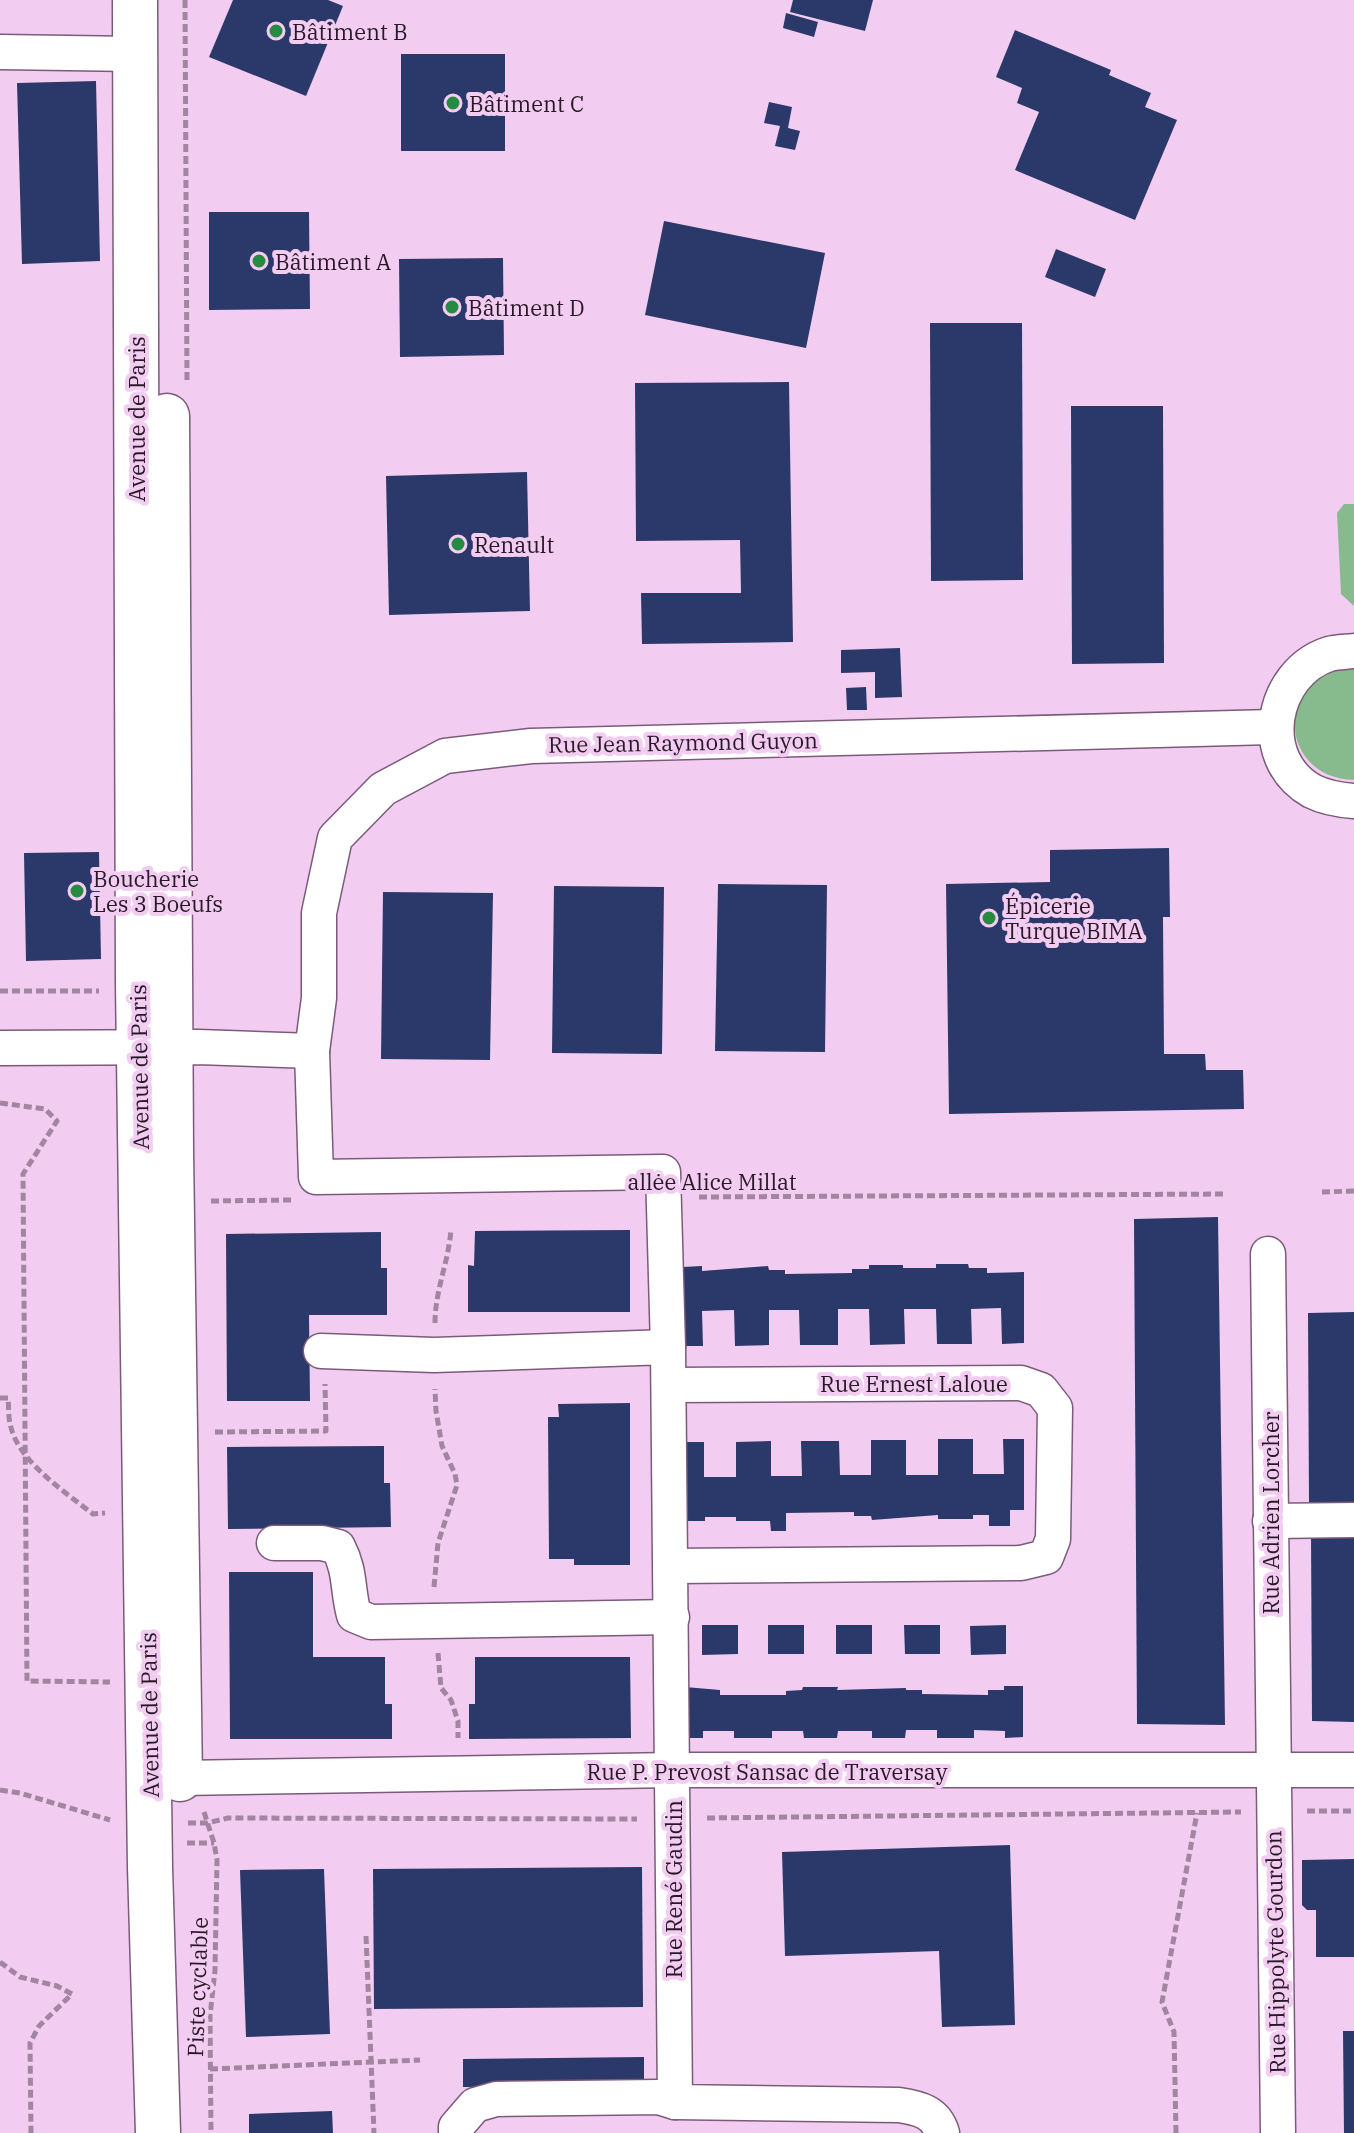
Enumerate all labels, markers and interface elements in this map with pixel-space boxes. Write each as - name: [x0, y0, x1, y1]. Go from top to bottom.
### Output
- place label: Bâtiment B: [292, 17, 408, 46]
- marker: Bâtiment B: [267, 22, 285, 40]
- place label: Bâtiment C: [469, 89, 584, 118]
- marker: Bâtiment C: [444, 94, 462, 112]
- place label: Bâtiment A: [275, 247, 391, 276]
- marker: Bâtiment A: [250, 252, 268, 270]
- place label: Bâtiment D: [468, 293, 584, 322]
- marker: Bâtiment D: [443, 298, 461, 316]
- street label: Avenue de Paris: [122, 336, 151, 502]
- place label: Renault: [474, 530, 554, 559]
- marker: Renault: [449, 535, 467, 553]
- street label: Rue Jean Raymond Guyon: [548, 725, 818, 759]
- place label: Boucherie Les 3 Boeufs: [93, 864, 223, 918]
- marker: Boucherie Les 3 Boeufs: [68, 882, 86, 900]
- place label: Épicerie Turque BIMA: [1005, 891, 1143, 945]
- marker: Épicerie Turque BIMA: [980, 909, 998, 927]
- street label: Avenue de Paris: [123, 984, 155, 1150]
- street label: allėe Alice Millat: [627, 1167, 797, 1196]
- street label: Rue Ernest Laloue: [820, 1369, 1008, 1398]
- street label: Rue Adrien Lorcher: [1256, 1411, 1285, 1615]
- street label: Avenue de Paris: [133, 1632, 165, 1798]
- street label: Rue P. Prevost Sansac de Traversay: [587, 1757, 948, 1786]
- street label: Rue René Gaudin: [659, 1800, 688, 1978]
- street label: Rue Hippolyte Gourdon: [1258, 1830, 1292, 2074]
- street label: Piste cyclable: [180, 1916, 214, 2058]

